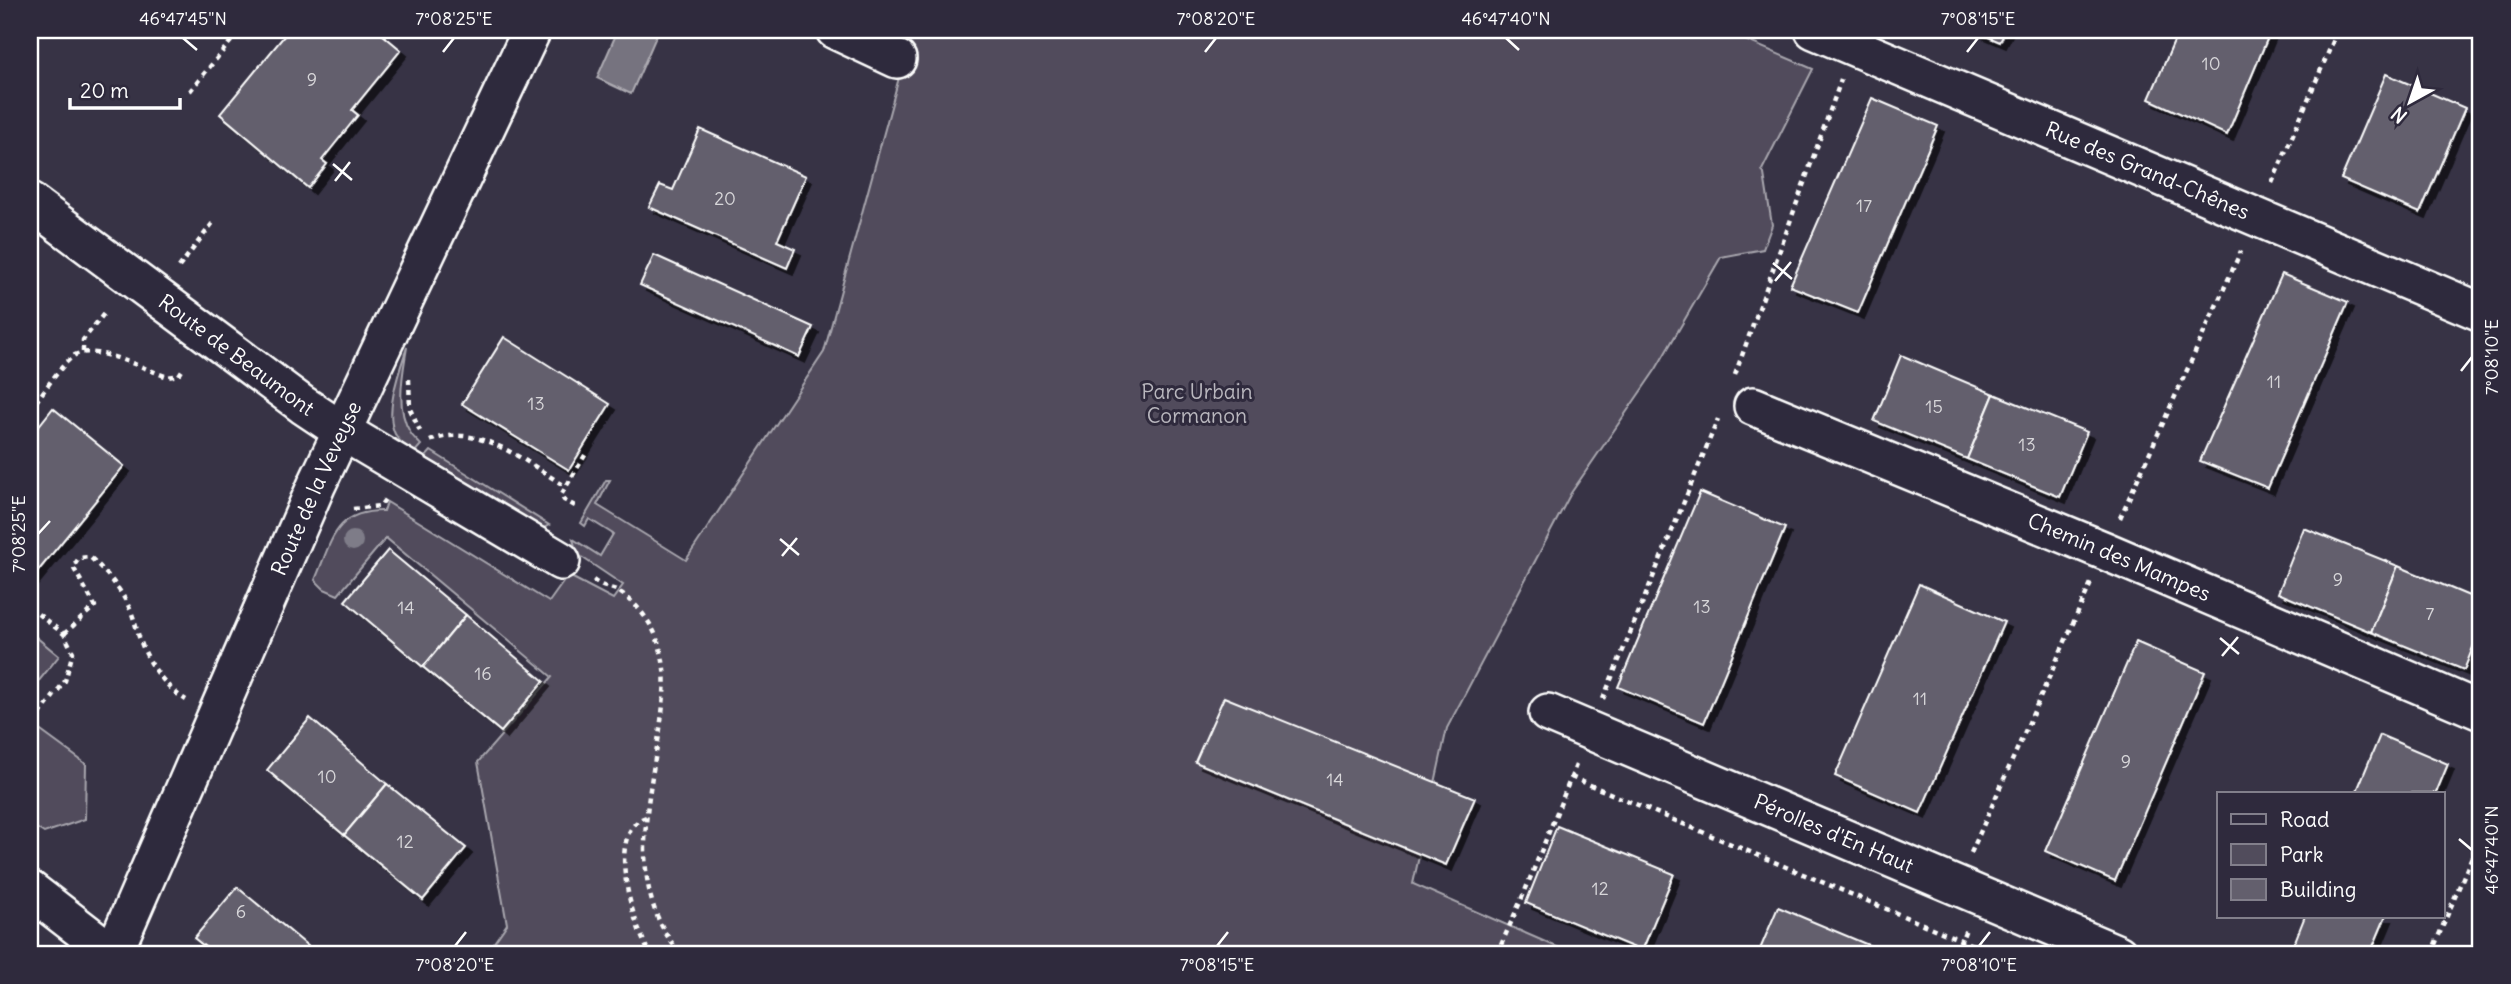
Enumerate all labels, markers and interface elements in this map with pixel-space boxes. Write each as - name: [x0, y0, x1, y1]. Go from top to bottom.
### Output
- text: 46°47'45"N: [139, 7, 227, 30]
- text: 7°08'25"E: [415, 7, 493, 30]
- text: 7°08'20"E: [1177, 7, 1255, 30]
- text: 46°47'40"N: [1461, 7, 1551, 30]
- text: 7°08'15"E: [1941, 7, 2015, 30]
- house number: 10: [2202, 52, 2221, 75]
- scale bar: [70, 66, 180, 110]
- north arrow: [2374, 66, 2444, 136]
- house number: 9: [307, 68, 317, 91]
- text: 20 m: [80, 77, 129, 104]
- text: N: [2386, 102, 2412, 128]
- street label: Rue des Grand-Chênes: [2042, 115, 2254, 226]
- house number: 20: [714, 187, 736, 210]
- house number: 17: [1856, 194, 1872, 217]
- street label: Route de Beaumont: [153, 288, 320, 422]
- text: 7°08'10"E: [2480, 319, 2503, 395]
- house number: 11: [2267, 370, 2281, 393]
- park label: Parc Urbain Cormanon: [1141, 378, 1253, 429]
- house number: 13: [527, 392, 545, 415]
- house number: 15: [1925, 395, 1943, 418]
- street label: Route de la Veveyse: [265, 397, 367, 580]
- house number: 13: [2018, 433, 2036, 456]
- text: 7°08'25"E: [7, 495, 30, 573]
- street label: Chemin des Mampes: [2024, 507, 2215, 607]
- house number: 9: [2333, 568, 2343, 591]
- house number: 13: [1693, 595, 1711, 618]
- house number: 14: [397, 596, 415, 619]
- house number: 7: [2426, 602, 2435, 625]
- house number: 16: [474, 662, 492, 685]
- house number: 11: [1913, 687, 1927, 710]
- house number: 9: [2121, 750, 2131, 773]
- house number: 10: [318, 765, 337, 788]
- house number: 14: [1326, 768, 1344, 791]
- street label: Pérolles d'En Haut: [1750, 788, 1918, 879]
- legend: [2217, 792, 2444, 918]
- text: 46°47'40"N: [2480, 805, 2503, 895]
- text: Road: [2280, 806, 2329, 833]
- house number: 12: [396, 830, 414, 853]
- text: Park: [2280, 841, 2323, 868]
- text: Building: [2280, 876, 2356, 903]
- house number: 12: [1591, 877, 1609, 900]
- house number: 6: [236, 900, 246, 923]
- text: 7°08'20"E: [416, 953, 494, 976]
- text: 7°08'15"E: [1180, 953, 1254, 976]
- text: 7°08'10"E: [1941, 953, 2017, 976]

